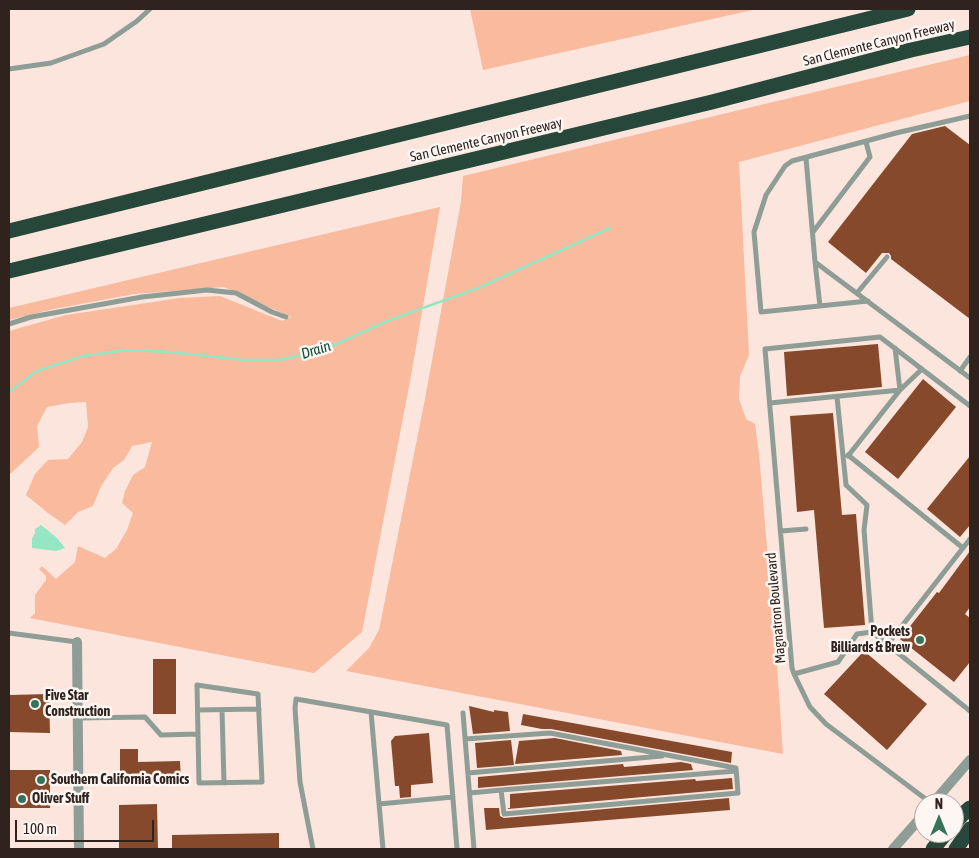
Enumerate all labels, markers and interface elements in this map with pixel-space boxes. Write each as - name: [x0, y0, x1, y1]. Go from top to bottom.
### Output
- street label: San Clemente Canyon Freeway: [801, 16, 957, 70]
- street label: San Clemente Canyon Freeway: [408, 114, 564, 166]
- water label: Drain: [299, 337, 333, 363]
- street label: Magnatron Boulevard: [763, 552, 789, 664]
- place label: Pockets Billiards & Brew: [831, 624, 910, 656]
- marker: Pockets Billiards & Brew: [914, 634, 926, 646]
- place label: Five Star Construction: [45, 688, 110, 720]
- marker: Five Star Construction: [29, 698, 41, 710]
- place label: Southern California Comics: [51, 772, 189, 788]
- marker: Southern California Comics: [35, 774, 47, 786]
- place label: Oliver Stuff: [32, 791, 89, 807]
- marker: Oliver Stuff: [16, 793, 28, 805]
- north arrow: [914, 793, 964, 843]
- text: N: [935, 796, 943, 812]
- scale bar: [18, 810, 156, 842]
- text: 100 m: [23, 820, 57, 837]

